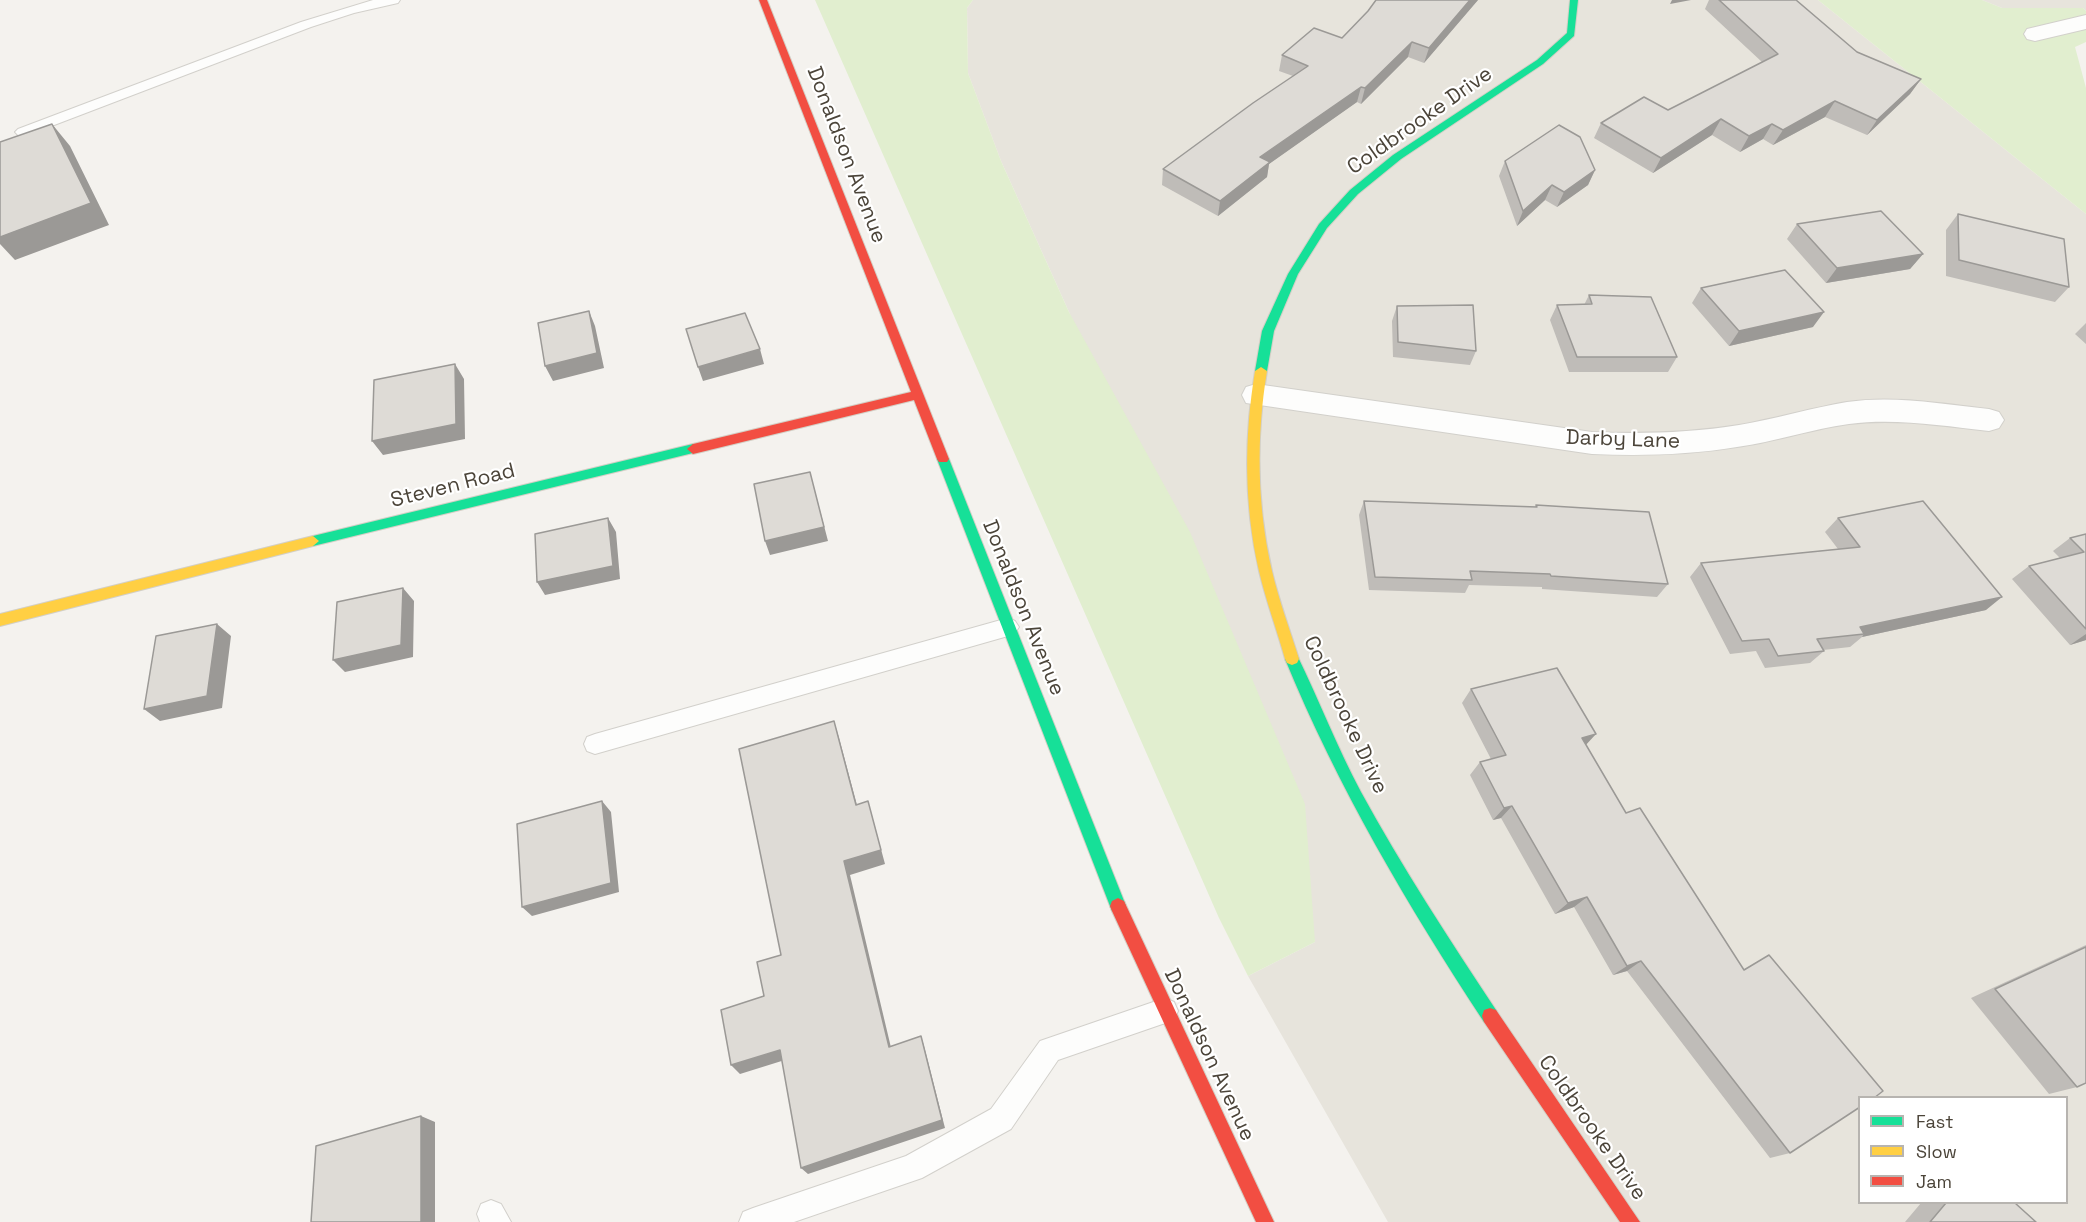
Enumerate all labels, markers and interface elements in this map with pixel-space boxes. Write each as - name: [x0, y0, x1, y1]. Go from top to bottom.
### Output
- street label: Coldbrooke Drive: [1343, 62, 1497, 180]
- street label: Donaldson Avenue: [801, 63, 891, 247]
- street label: Darby Lane: [1565, 425, 1681, 455]
- street label: Steven Road: [388, 458, 518, 514]
- street label: Donaldson Avenue: [976, 517, 1070, 699]
- street label: Coldbrooke Drive: [1297, 632, 1393, 798]
- street label: Donaldson Avenue: [1158, 965, 1260, 1145]
- street label: Coldbrooke Drive: [1533, 1051, 1651, 1205]
- legend: [1858, 1096, 2068, 1204]
- text: Fast: [1916, 1110, 1953, 1133]
- text: Slow: [1916, 1140, 1957, 1163]
- text: Jam: [1916, 1170, 1952, 1193]

